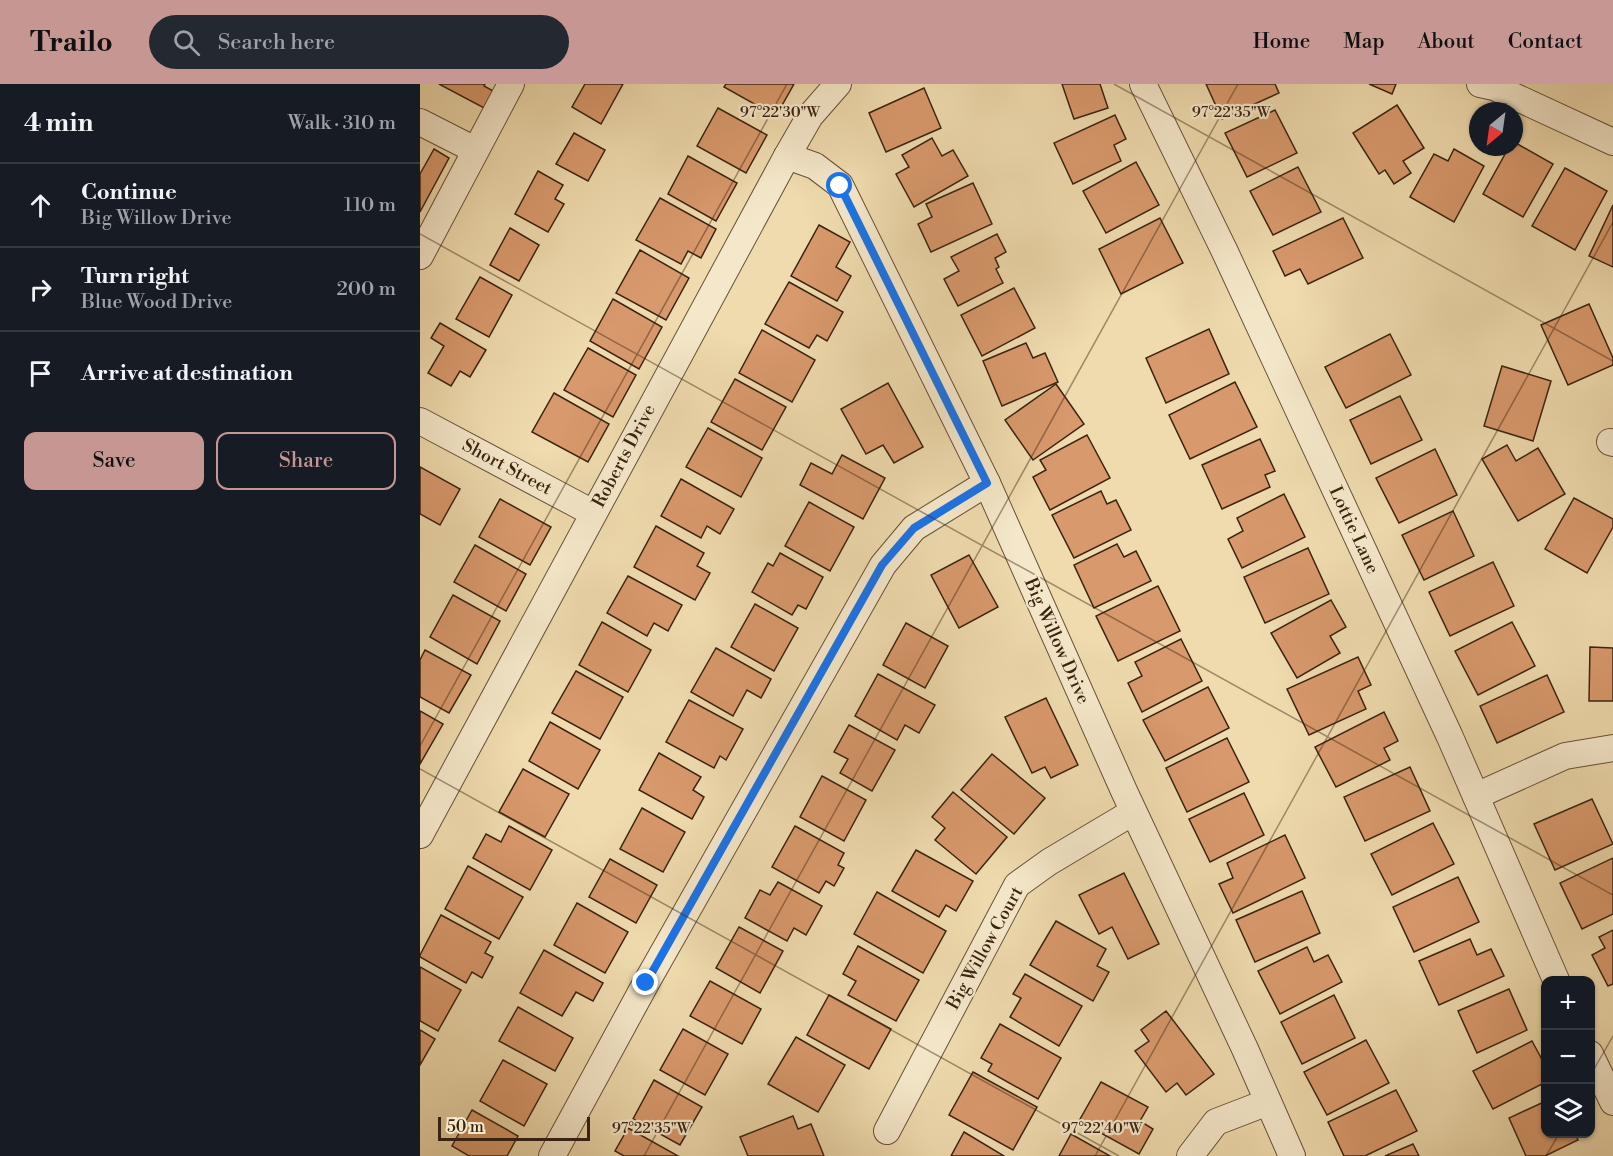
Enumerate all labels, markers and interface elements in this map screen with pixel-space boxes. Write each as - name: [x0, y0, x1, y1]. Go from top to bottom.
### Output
- search box: [149, 15, 569, 69]
- text: Trailo: [30, 25, 113, 60]
- icon: search: [170, 26, 203, 59]
- text: Search here: [218, 29, 335, 56]
- text: Home: [1253, 29, 1310, 55]
- text: Map: [1343, 29, 1385, 55]
- text: About: [1418, 29, 1475, 55]
- text: Contact: [1508, 29, 1583, 55]
- north arrow: [1469, 102, 1523, 156]
- text: 97°22'30"W: [740, 103, 821, 122]
- text: 97°22'35"W: [1192, 103, 1271, 122]
- text: 4 min: [24, 107, 94, 139]
- text: Walk · 310 m: [288, 111, 396, 136]
- route start: [826, 172, 852, 198]
- text: Continue: [81, 179, 177, 206]
- icon: ahead: [24, 189, 57, 222]
- text: 110 m: [344, 193, 396, 218]
- text: Big Willow Drive: [81, 206, 232, 231]
- text: Turn right: [81, 263, 189, 290]
- icon: right: [24, 273, 57, 306]
- text: 200 m: [336, 277, 396, 302]
- text: Blue Wood Drive: [81, 290, 232, 315]
- icon: arrive: [24, 357, 57, 390]
- text: Arrive at destination: [81, 360, 293, 387]
- street label: Roberts Drive: [587, 400, 661, 512]
- button: Save: [24, 432, 204, 490]
- button: Share: [216, 432, 396, 490]
- street label: Short Street: [458, 434, 556, 501]
- street label: Lottie Lane: [1324, 482, 1384, 578]
- street label: Big Willow Drive: [1019, 573, 1095, 708]
- street label: Big Willow Court: [941, 882, 1029, 1014]
- route end: [632, 969, 658, 995]
- map controls: [1541, 976, 1595, 1138]
- button: +: [1541, 976, 1595, 1030]
- button: −: [1541, 1030, 1595, 1084]
- button: layers: [1541, 1084, 1595, 1138]
- scale bar: [438, 1114, 590, 1142]
- text: 50 m: [447, 1117, 484, 1137]
- text: 97°22'35"W: [612, 1119, 691, 1138]
- text: 97°22'40"W: [1062, 1119, 1143, 1138]

